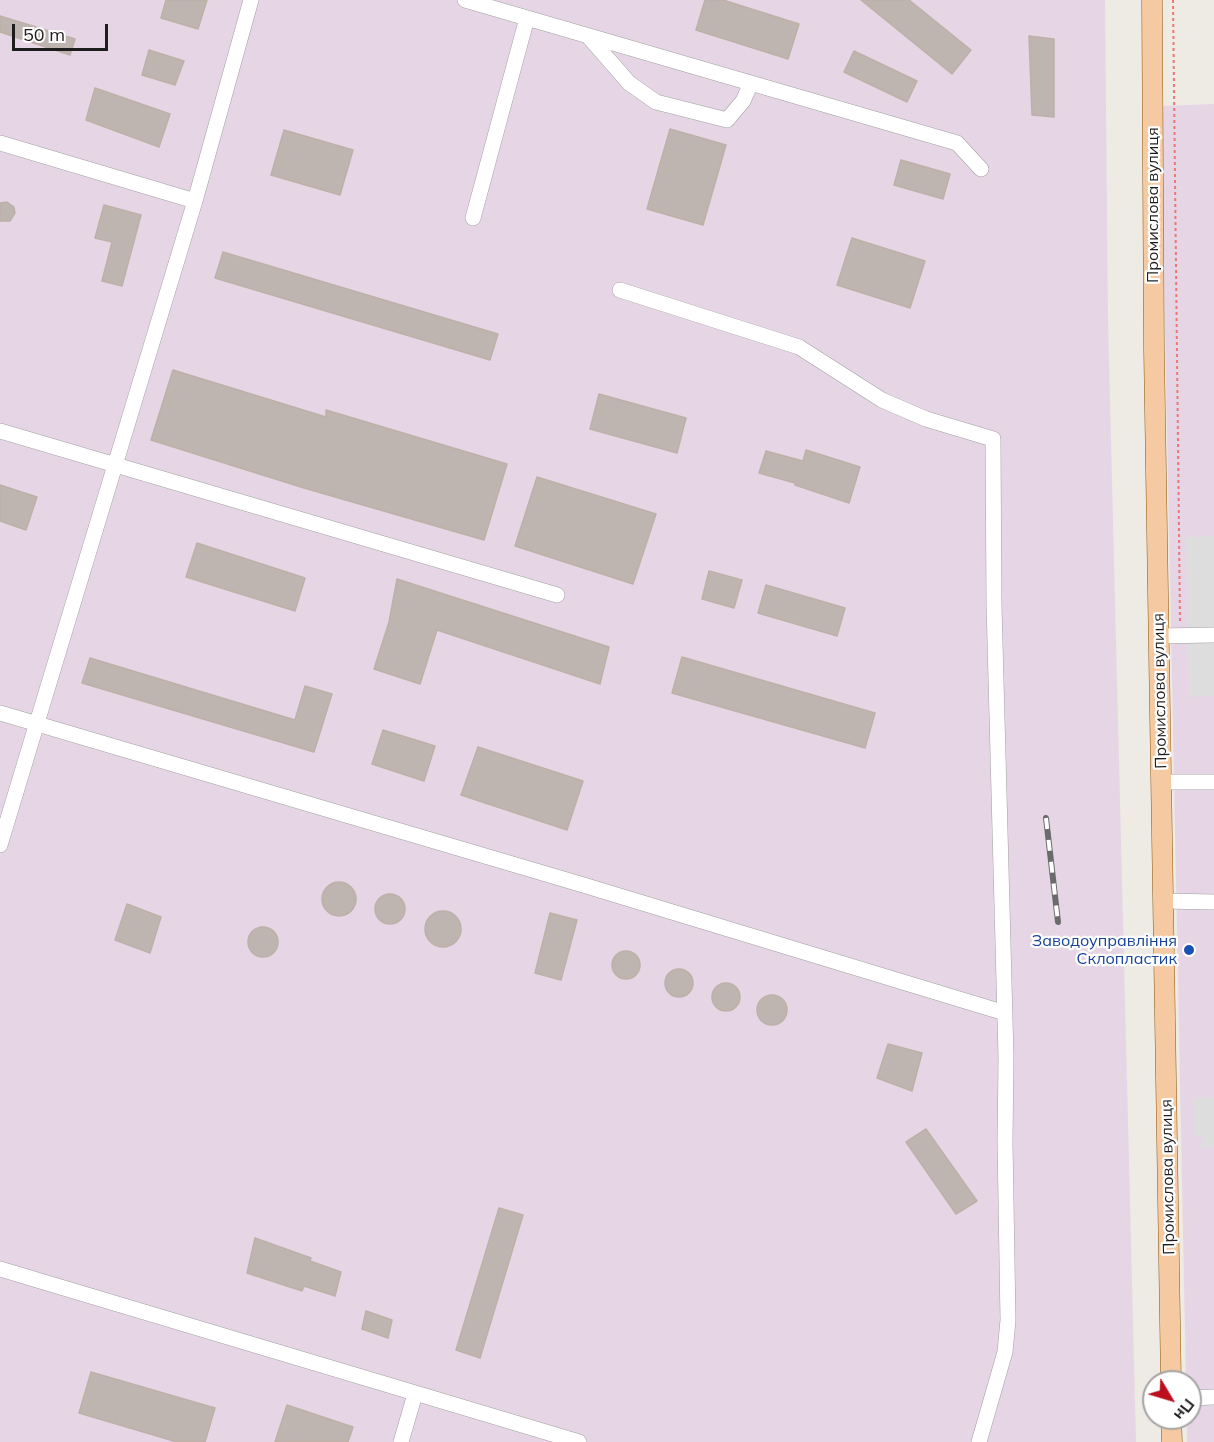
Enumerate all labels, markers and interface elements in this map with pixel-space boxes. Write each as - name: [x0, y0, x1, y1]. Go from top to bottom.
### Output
- scale bar: [15, 12, 111, 50]
- text: 50 m: [23, 23, 65, 46]
- street label: Промислова вулиця: [1143, 127, 1163, 283]
- street label: Промислова вулиця: [1149, 613, 1171, 769]
- place label: Заводоуправління Склопластик: [1032, 931, 1177, 969]
- marker: Заводоуправління Склопластик: [1182, 943, 1196, 957]
- street label: Промислова вулиця: [1157, 1099, 1179, 1255]
- north arrow: [1142, 1370, 1202, 1430]
- text: Пн: [1170, 1395, 1199, 1425]

